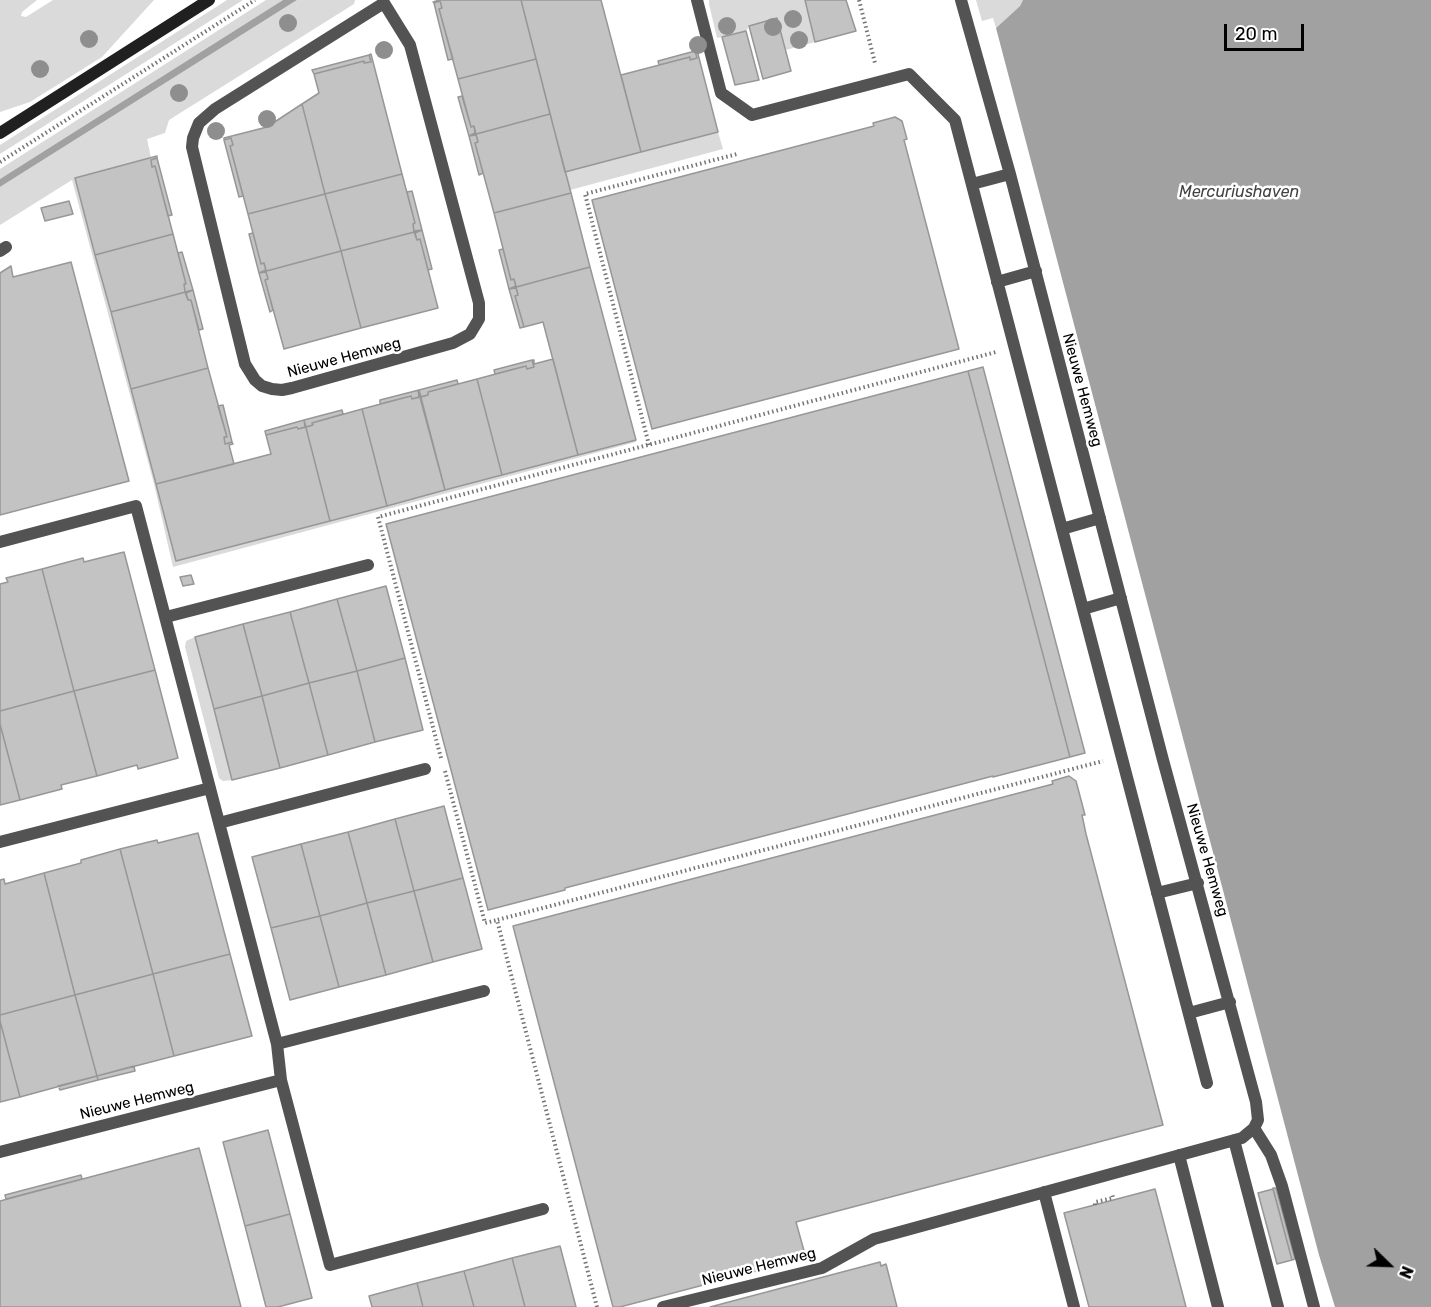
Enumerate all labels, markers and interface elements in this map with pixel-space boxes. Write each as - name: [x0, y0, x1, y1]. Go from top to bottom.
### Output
- scale bar: [1227, 12, 1306, 50]
- text: 20 m: [1235, 23, 1277, 45]
- water label: Mercuriushaven: [1179, 182, 1299, 202]
- street label: Nieuwe Hemweg: [1058, 331, 1106, 449]
- street label: Nieuwe Hemweg: [285, 334, 403, 382]
- street label: Nieuwe Hemweg: [1182, 801, 1232, 919]
- street label: Nieuwe Hemweg: [78, 1078, 196, 1124]
- north arrow: [1359, 1235, 1419, 1295]
- street label: Nieuwe Hemweg: [700, 1244, 818, 1290]
- text: N: [1395, 1263, 1417, 1281]

